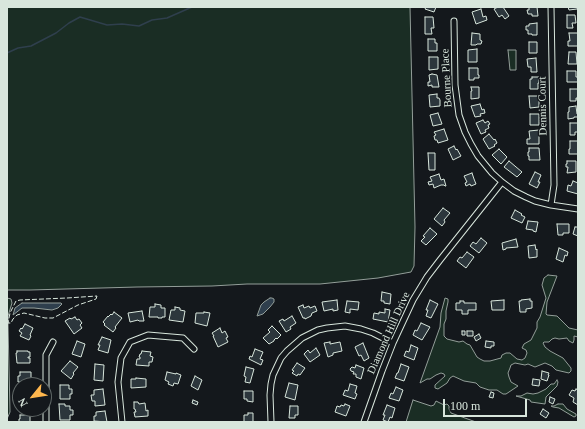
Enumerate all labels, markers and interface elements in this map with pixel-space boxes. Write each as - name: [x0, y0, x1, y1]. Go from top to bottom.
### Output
- street label: Bourne Place: [439, 48, 455, 108]
- street label: Dennis Court: [536, 76, 550, 136]
- street label: Diamond Hill Drive: [365, 290, 413, 376]
- north arrow: [12, 377, 52, 417]
- scale bar: [445, 391, 529, 417]
- text: N: [15, 396, 30, 409]
- text: 100 m: [450, 399, 480, 413]

